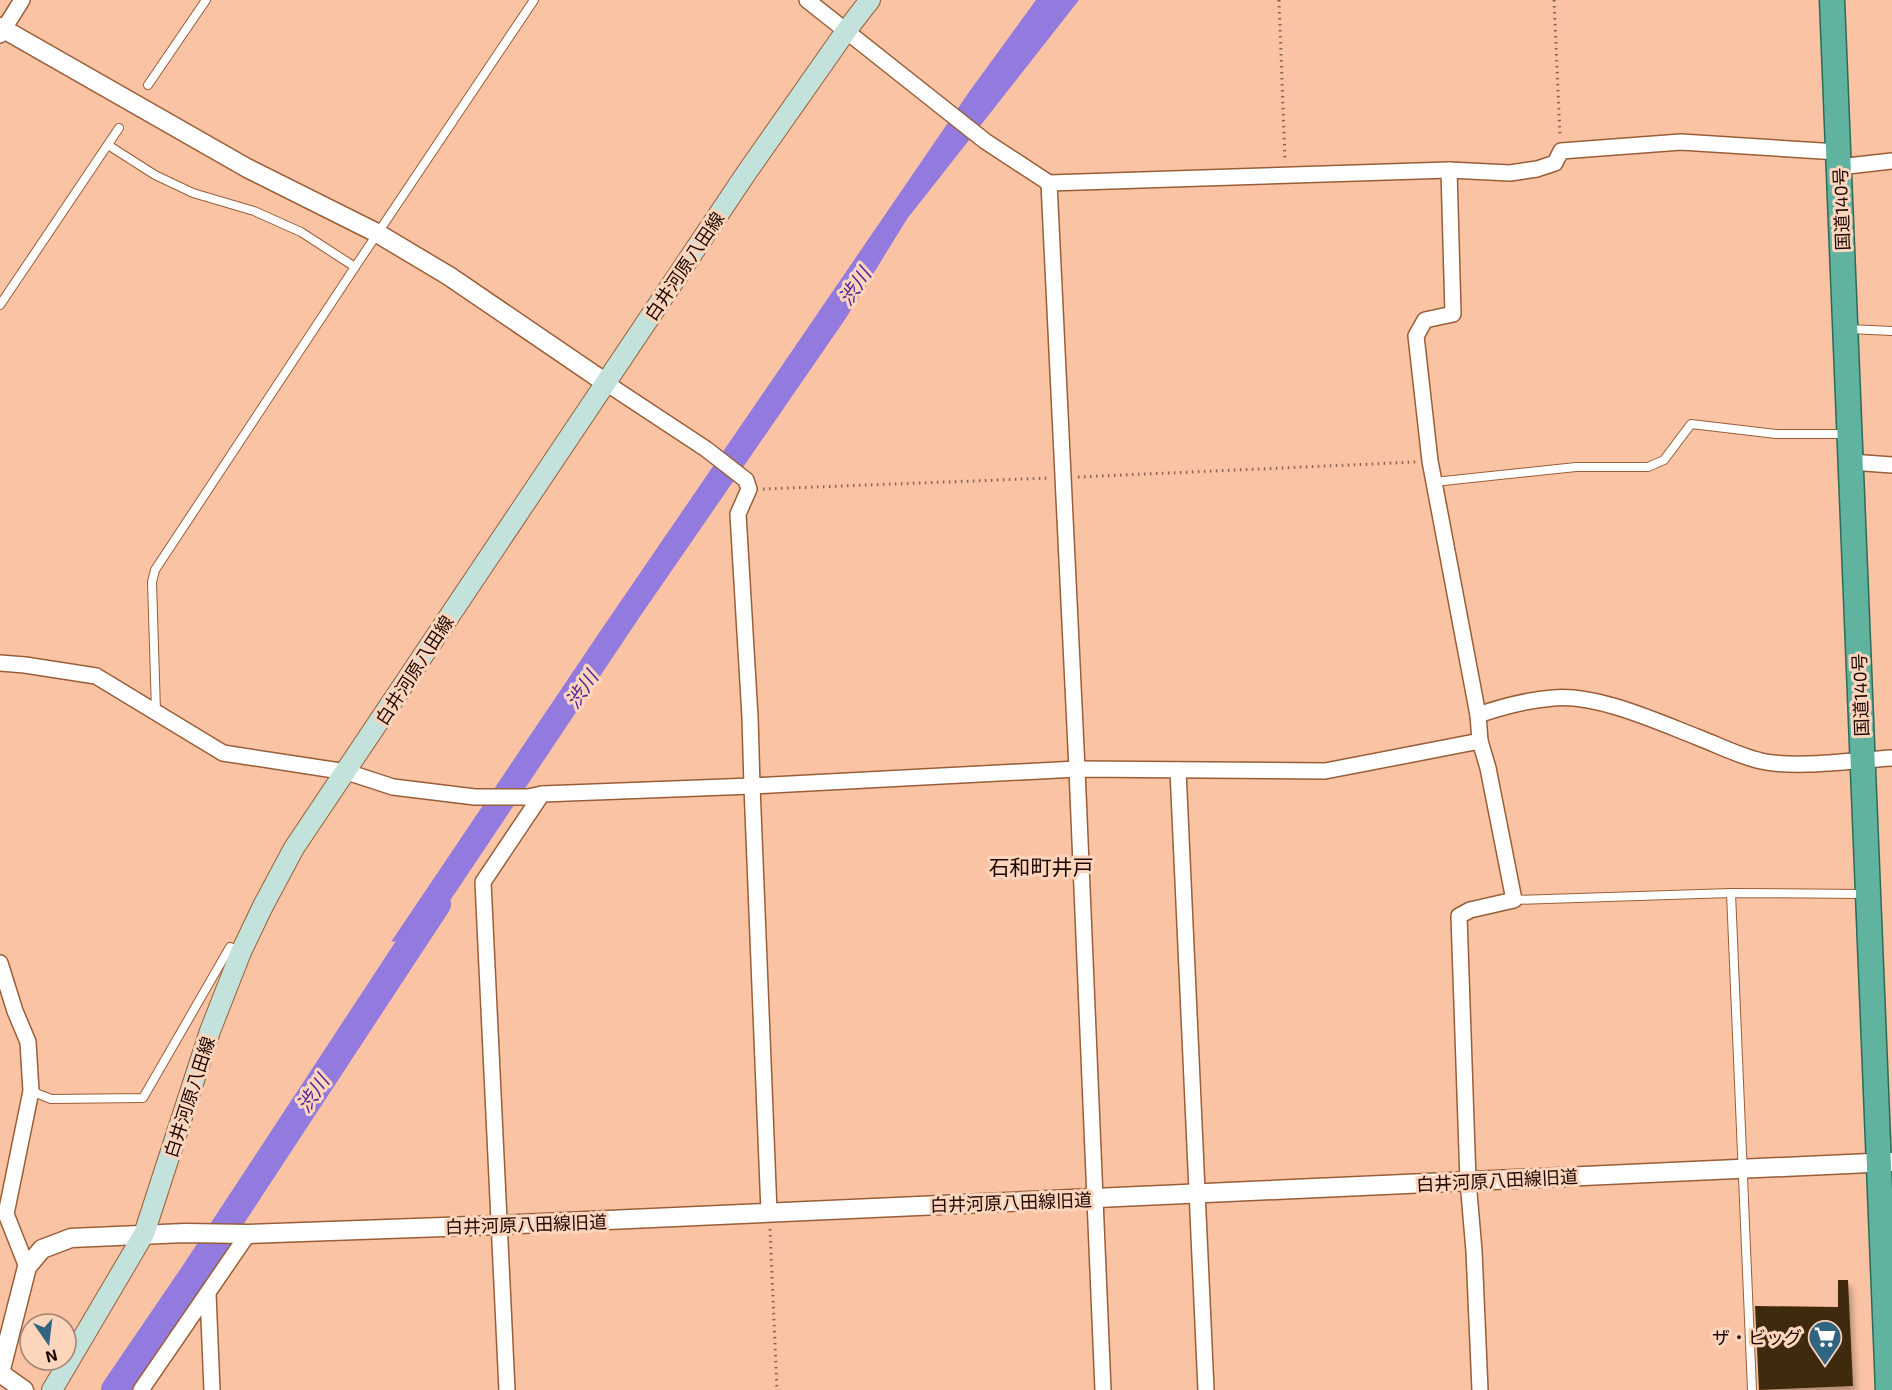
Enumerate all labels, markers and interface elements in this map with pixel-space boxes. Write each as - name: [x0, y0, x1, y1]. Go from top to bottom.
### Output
- street label: 国道140号: [1829, 167, 1853, 251]
- street label: 白井河原八田線: [640, 208, 728, 324]
- water label: 渋川: [833, 261, 876, 309]
- street label: 白井河原八田線: [370, 611, 458, 729]
- street label: 国道140号: [1848, 653, 1872, 737]
- water label: 渋川: [560, 664, 603, 712]
- district label: 石和町井戸: [989, 854, 1094, 879]
- street label: 白井河原八田線: [159, 1034, 219, 1160]
- water label: 渋川: [291, 1068, 334, 1116]
- street label: 白井河原八田線旧道: [1416, 1165, 1578, 1195]
- street label: 白井河原八田線旧道: [930, 1188, 1092, 1216]
- street label: 白井河原八田線旧道: [445, 1210, 607, 1238]
- north arrow: [18, 1312, 78, 1372]
- supermarket icon: ザ・ビッグ: [1807, 1319, 1843, 1366]
- place label: ザ・ビッグ: [1712, 1326, 1802, 1348]
- text: N: [44, 1346, 60, 1368]

